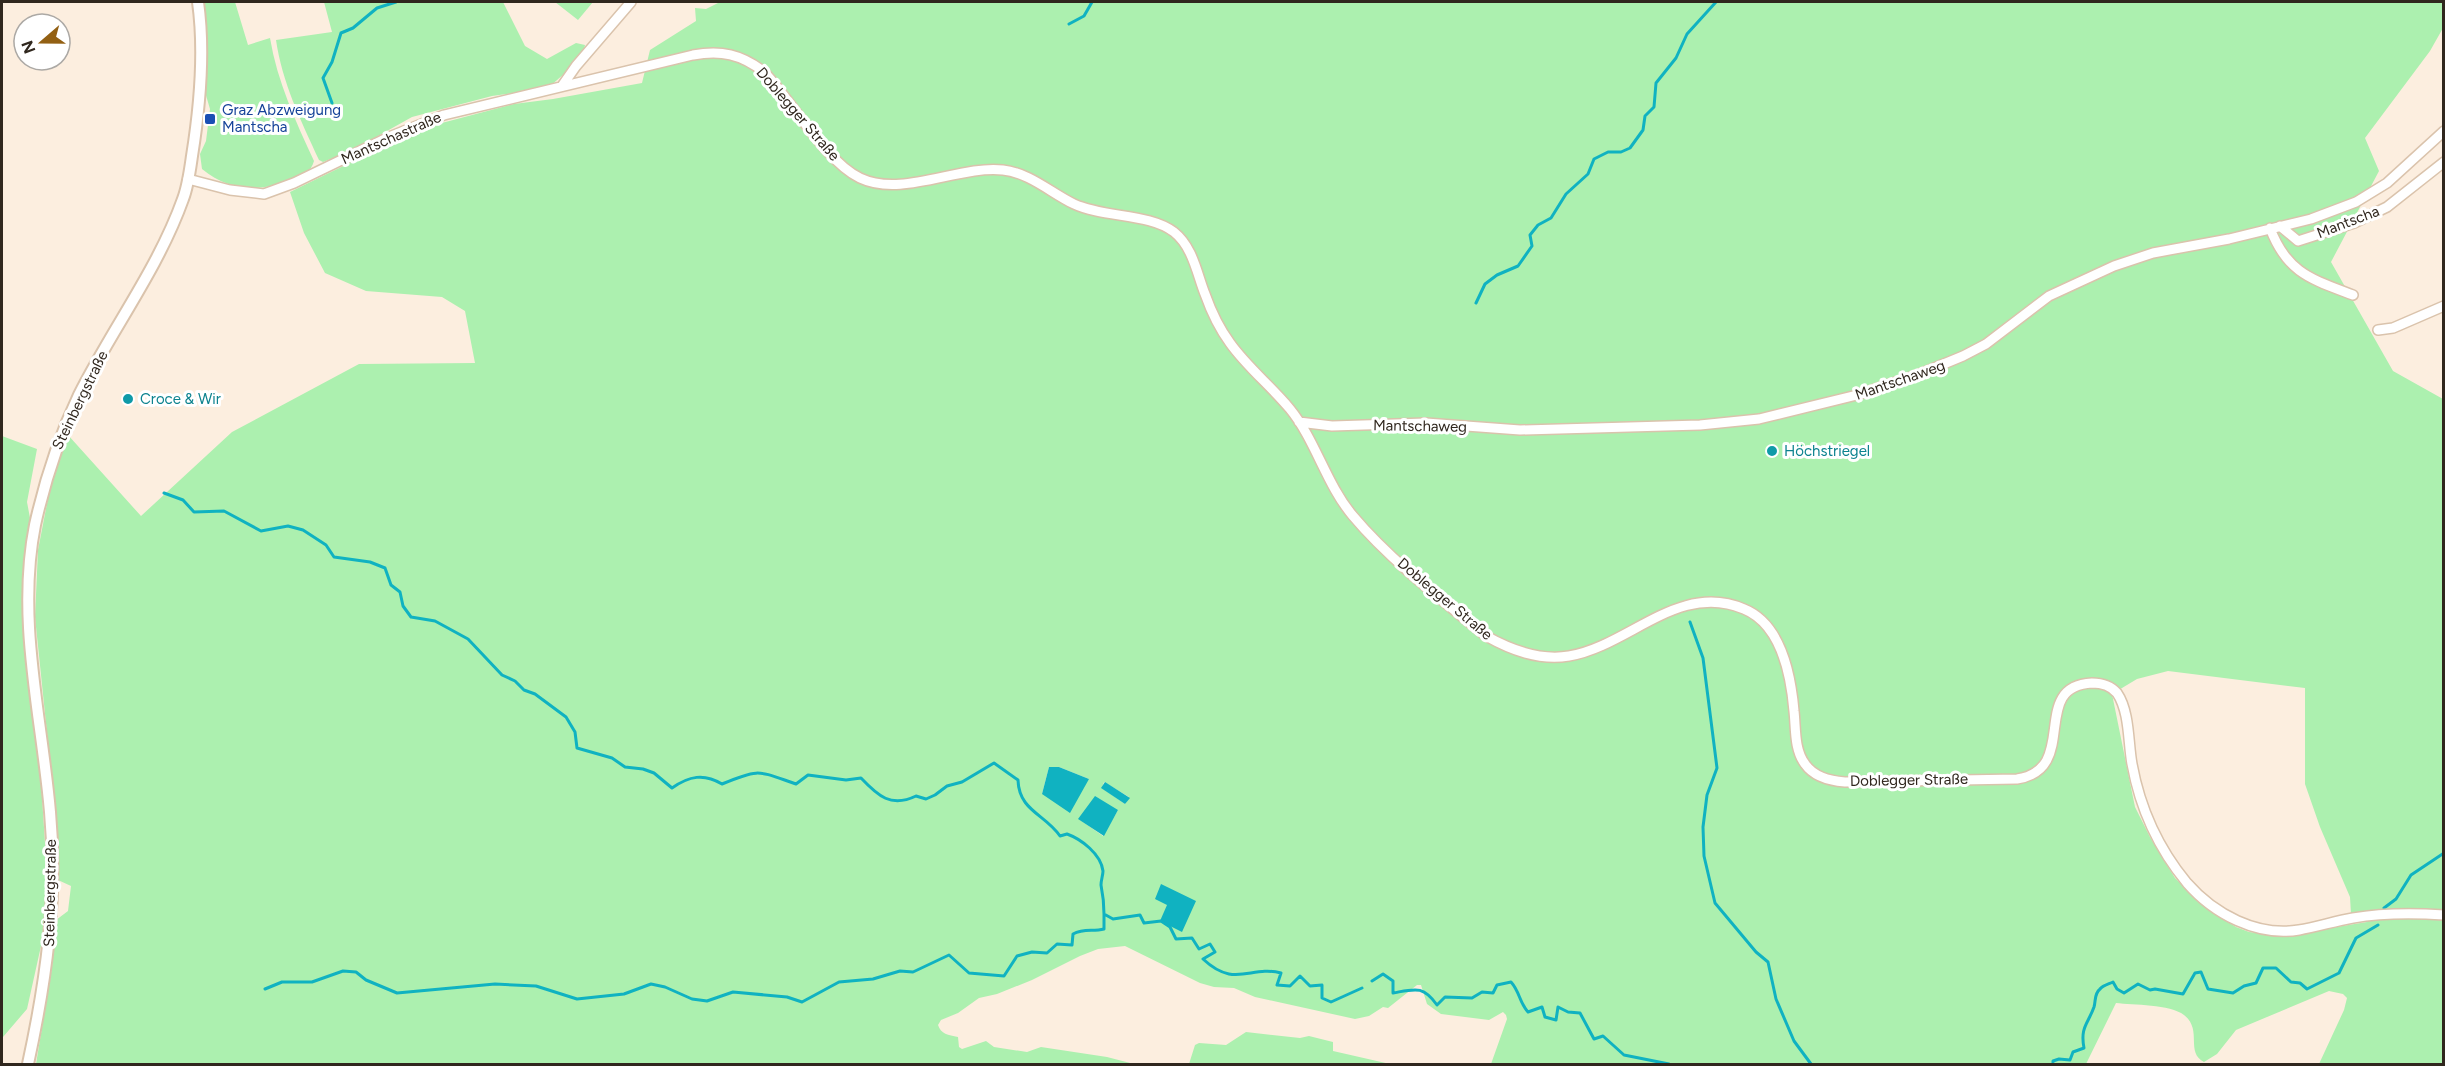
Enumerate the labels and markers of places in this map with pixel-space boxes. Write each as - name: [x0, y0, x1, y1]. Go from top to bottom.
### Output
- place label: Graz Abzweigung Mantscha: [222, 101, 341, 136]
- marker: Graz Abzweigung Mantscha: [203, 112, 217, 126]
- place label: Croce & Wir: [140, 390, 221, 408]
- marker: Croce & Wir: [121, 392, 135, 406]
- place label: Höchstriegel: [1784, 442, 1870, 460]
- marker: Höchstriegel: [1765, 444, 1779, 458]

